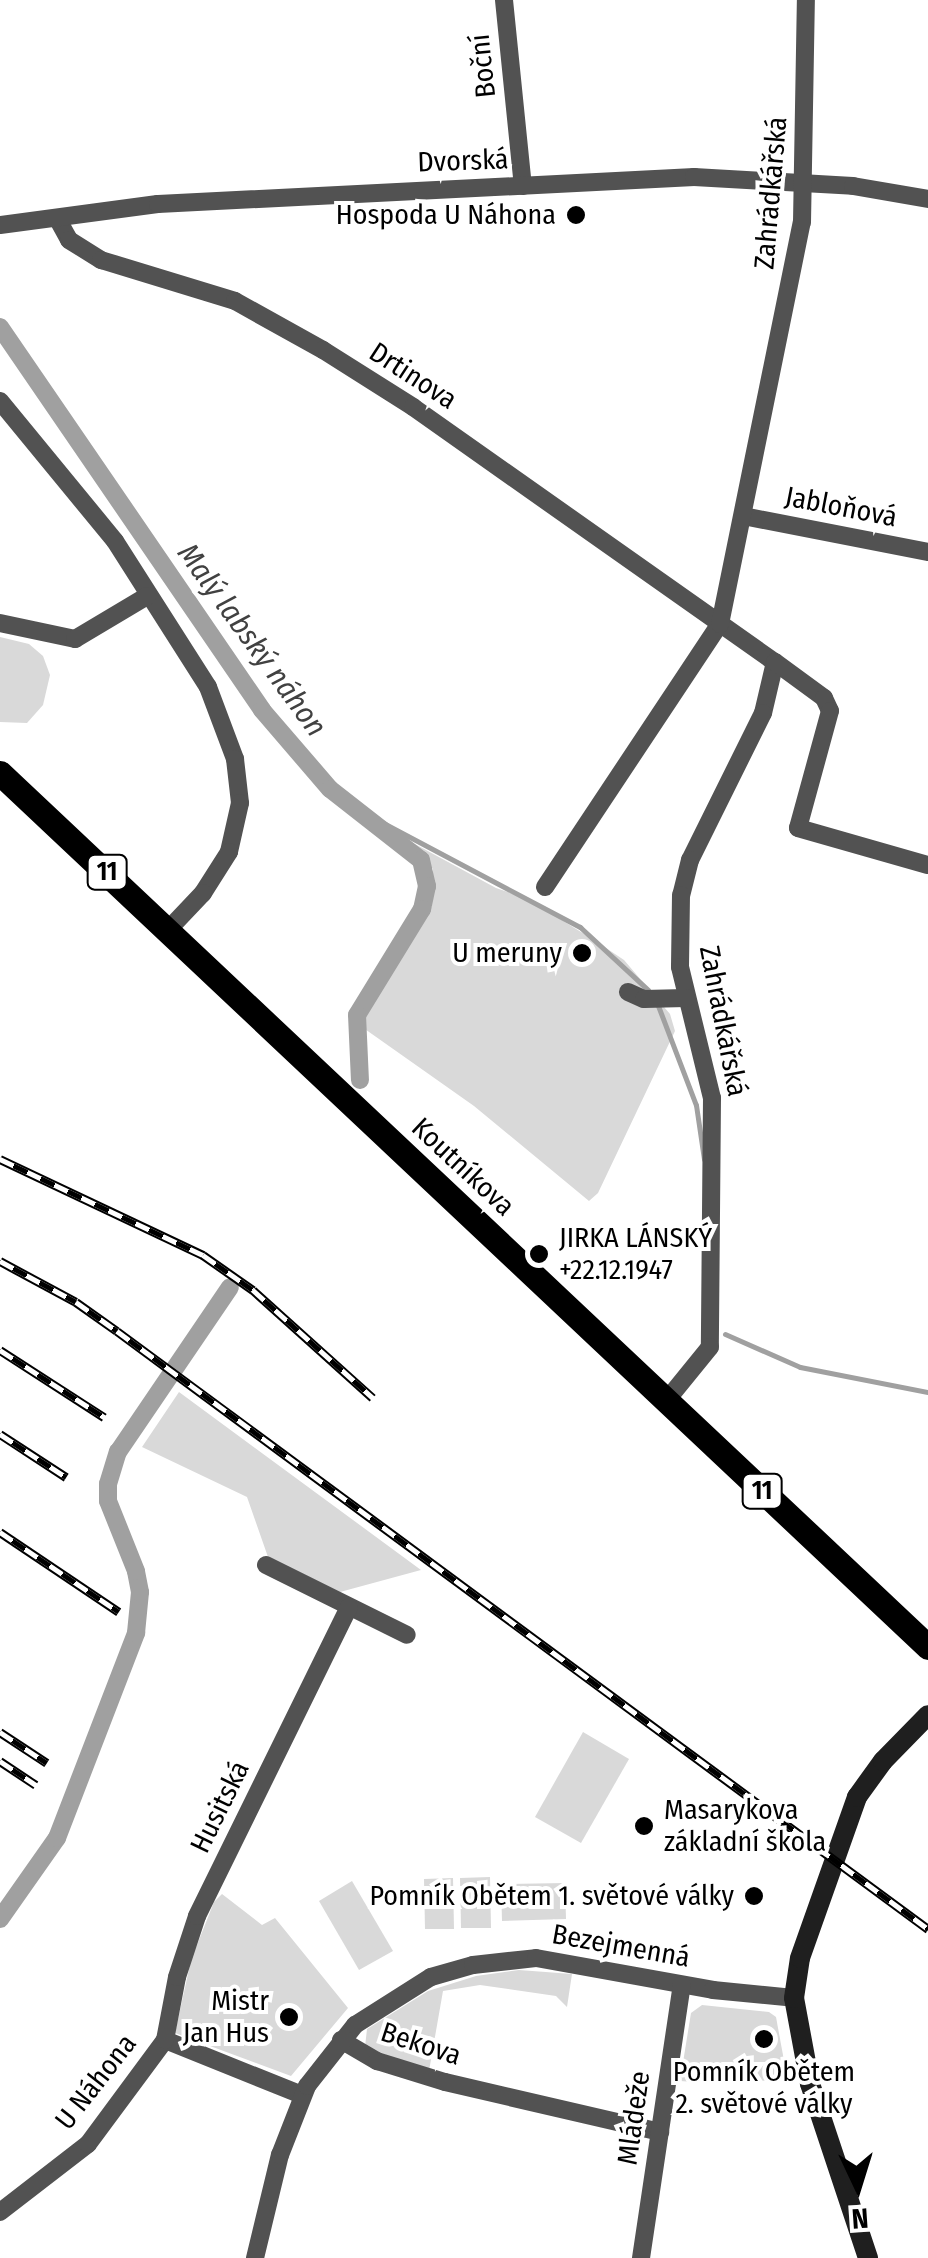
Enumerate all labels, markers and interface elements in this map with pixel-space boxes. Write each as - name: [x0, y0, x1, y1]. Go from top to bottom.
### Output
- street label: Boční: [463, 32, 503, 100]
- street label: Zahrádkářská: [748, 115, 794, 271]
- street label: Dvorská: [417, 143, 509, 179]
- place label: Hospoda U Náhona: [336, 198, 556, 232]
- marker: Hospoda U Náhona: [565, 204, 587, 226]
- street label: Drtinova: [363, 335, 463, 417]
- street label: Jabloňová: [782, 480, 900, 534]
- water label: Malý labský náhon: [170, 537, 334, 743]
- road number: 11: [84, 852, 130, 892]
- place label: U meruny: [452, 936, 562, 970]
- marker: U meruny: [571, 942, 593, 964]
- street label: Zahrádkářská: [692, 943, 754, 1099]
- street label: Koutníkova: [405, 1111, 521, 1223]
- place label: JIRKA LÁNSKÝ +22.12.1947: [559, 1221, 712, 1287]
- marker: JIRKA LÁNSKÝ +22.12.1947: [528, 1243, 550, 1265]
- road number: 11: [740, 1471, 784, 1511]
- street label: Husitská: [183, 1756, 257, 1858]
- place label: Masarykova základní škola: [664, 1793, 826, 1859]
- marker: Masarykova základní škola: [633, 1815, 655, 1837]
- place label: Pomník Obětem 1. světové války: [369, 1879, 734, 1913]
- marker: Pomník Obětem 1. světové války: [743, 1885, 765, 1907]
- street label: Bezejmenná: [549, 1917, 693, 1975]
- place label: Mistr Jan Hus: [183, 1984, 269, 2050]
- marker: Mistr Jan Hus: [278, 2006, 300, 2028]
- street label: Bekova: [377, 2015, 465, 2073]
- street label: U Náhona: [48, 2028, 144, 2136]
- marker: Pomník Obětem 2. světové války: [753, 2028, 775, 2050]
- place label: Pomník Obětem 2. světové války: [673, 2055, 855, 2121]
- street label: Mládeže: [611, 2069, 657, 2167]
- north arrow: [808, 2138, 908, 2238]
- text: N: [851, 2201, 870, 2235]

